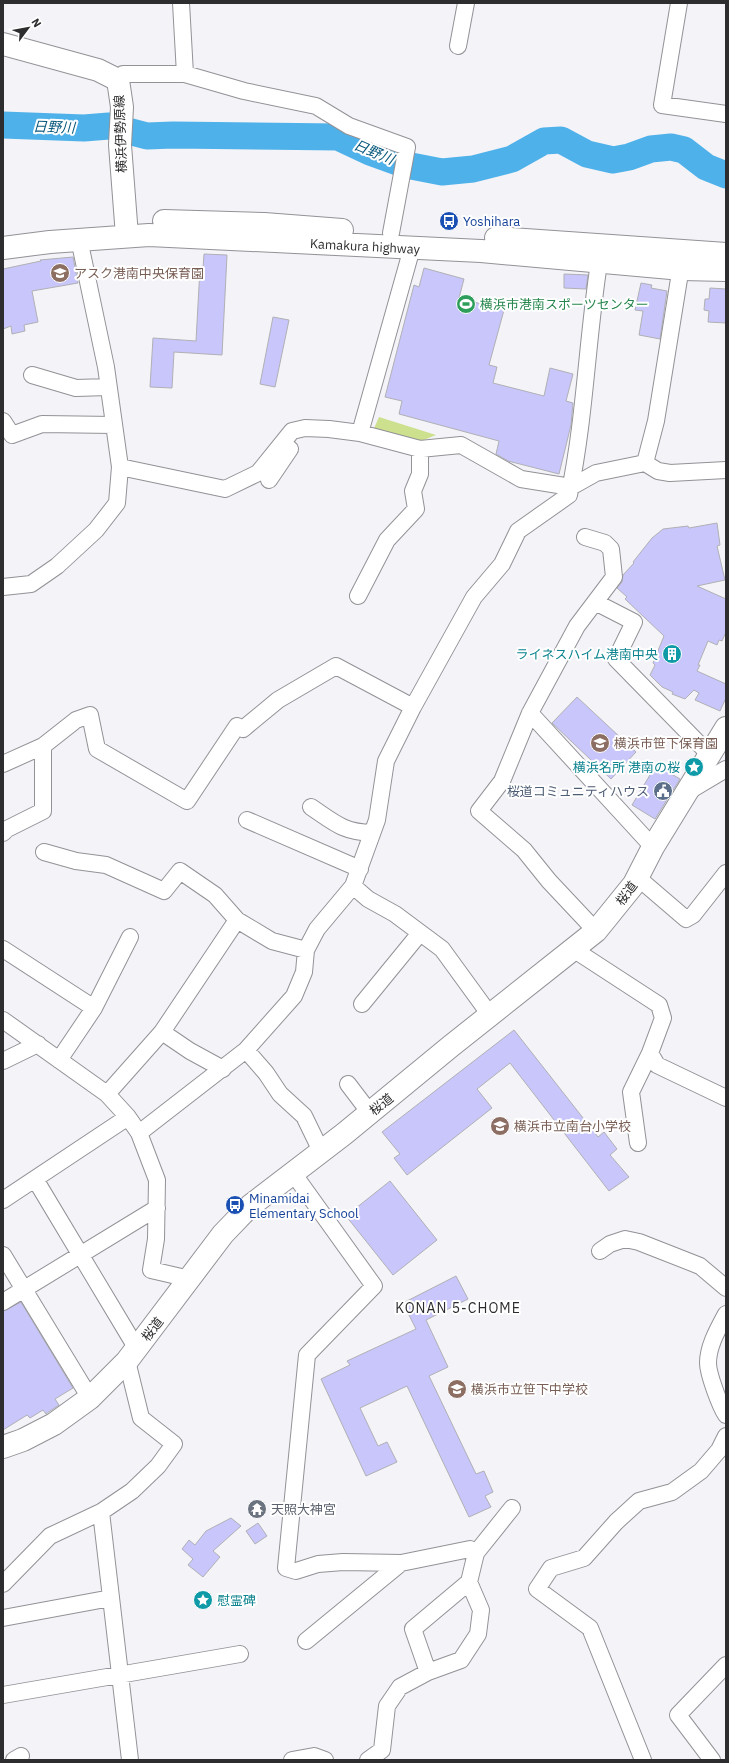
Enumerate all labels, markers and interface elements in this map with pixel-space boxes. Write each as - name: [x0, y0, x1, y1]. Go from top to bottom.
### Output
- north arrow: [8, 8, 48, 48]
- text: N: [28, 16, 45, 30]
- street label: 横浜伊勢原線: [111, 95, 130, 173]
- water label: 日野川: [33, 117, 77, 137]
- water label: 日野川: [351, 136, 399, 169]
- bus stop icon: Yoshihara: [438, 210, 460, 232]
- place label: Yoshihara: [463, 213, 520, 230]
- street label: Kamakura highway: [310, 235, 421, 258]
- school or university icon: アスク港南中央保育園: [49, 262, 71, 284]
- place label: アスク港南中央保育園: [74, 265, 204, 282]
- sports icon: 横浜市港南スポーツセンター: [455, 293, 477, 315]
- place label: 横浜市港南スポーツセンター: [480, 296, 649, 313]
- building icon: ライネスハイム港南中央: [661, 643, 683, 665]
- place label: ライネスハイム港南中央: [516, 646, 658, 663]
- school or university icon: 横浜市笹下保育園: [589, 732, 611, 754]
- place label: 横浜市笹下保育園: [614, 735, 718, 752]
- place icon: 横浜名所 港南の桜: [683, 756, 705, 778]
- place label: 横浜名所 港南の桜: [573, 759, 680, 776]
- public building icon: 桜道コミュニティハウス: [652, 780, 674, 802]
- place label: 桜道コミュニティハウス: [507, 783, 649, 800]
- street label: 桜道: [612, 878, 641, 909]
- street label: 桜道: [366, 1090, 397, 1119]
- school or university icon: 横浜市立南台小学校: [489, 1115, 511, 1137]
- place label: 横浜市立南台小学校: [514, 1118, 631, 1135]
- place label: Minamidai Elementary School: [249, 1190, 359, 1222]
- bus stop icon: Minamidai Elementary School: [224, 1194, 246, 1216]
- district label: KONAN 5-CHOME: [395, 1299, 521, 1317]
- street label: 桜道: [138, 1314, 167, 1345]
- school or university icon: 横浜市立笹下中学校: [446, 1378, 468, 1400]
- place label: 横浜市立笹下中学校: [471, 1381, 588, 1398]
- temple icon: 天照大神宮: [246, 1498, 268, 1520]
- place label: 天照大神宮: [271, 1501, 336, 1518]
- place icon: 慰霊碑: [192, 1589, 214, 1611]
- place label: 慰霊碑: [217, 1592, 256, 1609]

